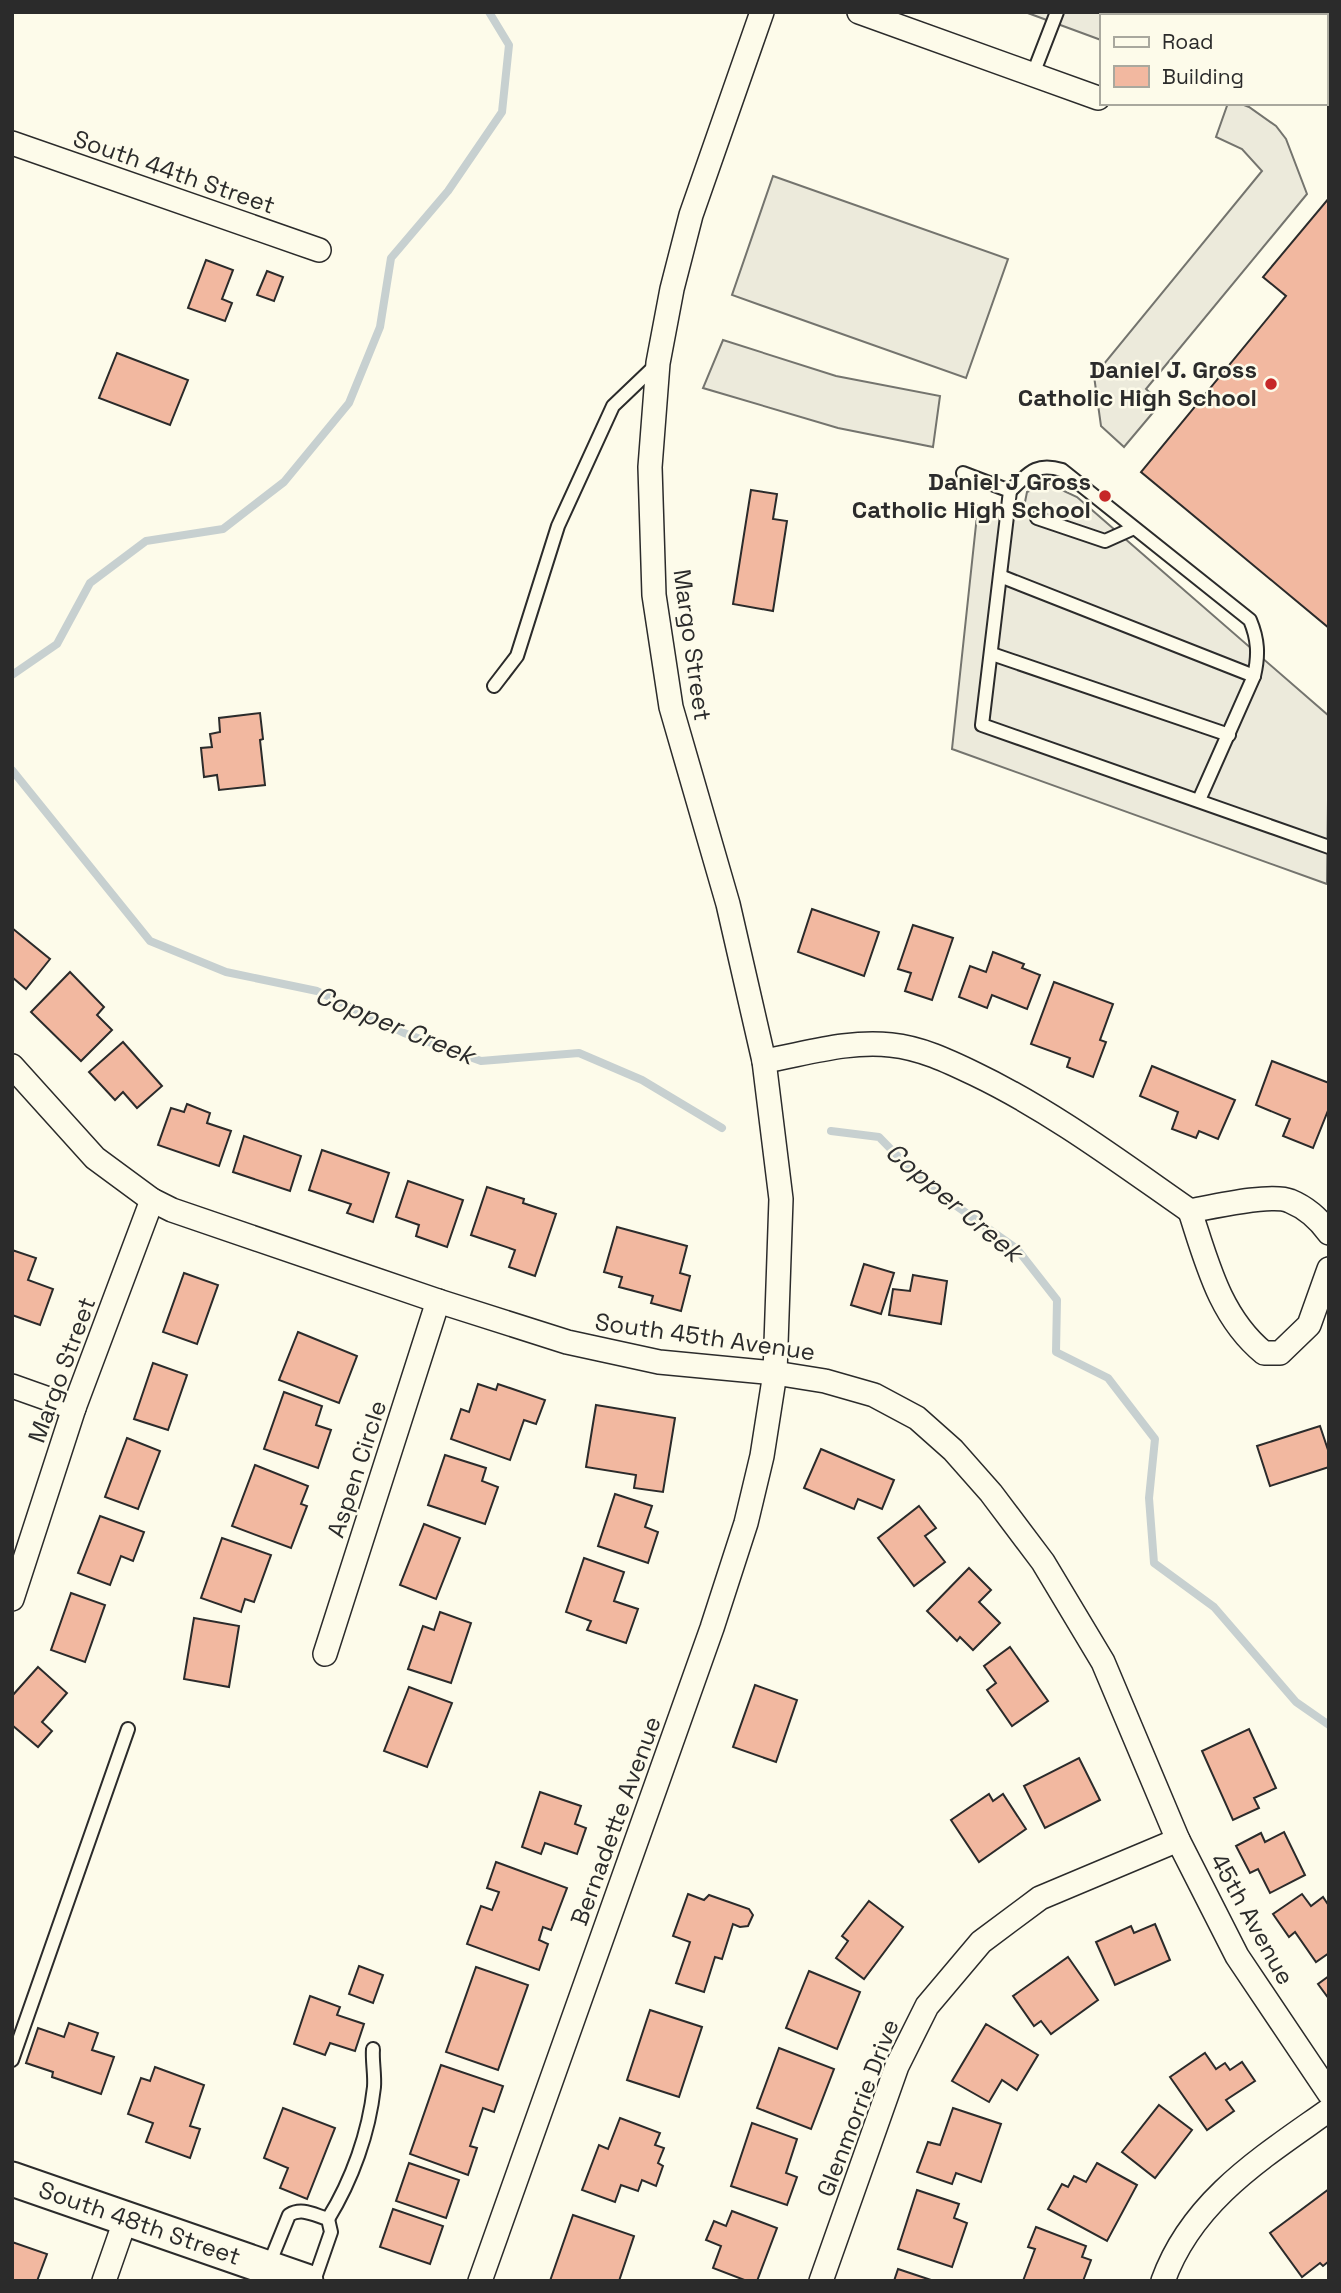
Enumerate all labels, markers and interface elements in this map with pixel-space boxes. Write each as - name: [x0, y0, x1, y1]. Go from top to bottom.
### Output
- legend: [1100, 14, 1327, 105]
- text: Road: [1162, 28, 1214, 55]
- text: Building: [1162, 63, 1244, 90]
- street label: South 44th Street: [69, 122, 279, 221]
- place label: Daniel J. Gross Catholic High School: [1018, 354, 1257, 413]
- marker: Daniel J. Gross Catholic High School: [1263, 376, 1279, 392]
- place label: Daniel J Gross Catholic High School: [852, 466, 1091, 525]
- marker: Daniel J Gross Catholic High School: [1097, 488, 1113, 504]
- street label: Margo Street: [667, 567, 718, 723]
- water label: Copper Creek: [310, 978, 482, 1074]
- water label: Copper Creek: [878, 1135, 1032, 1271]
- street label: Margo Street: [21, 1293, 102, 1447]
- street label: South 45th Avenue: [593, 1306, 817, 1367]
- street label: Aspen Circle: [320, 1396, 393, 1541]
- street label: Bernadette Avenue: [563, 1712, 668, 1930]
- street label: 45th Avenue: [1204, 1848, 1301, 1990]
- street label: Glenmorrie Drive: [809, 2015, 906, 2201]
- street label: South 48th Street: [35, 2173, 245, 2272]

